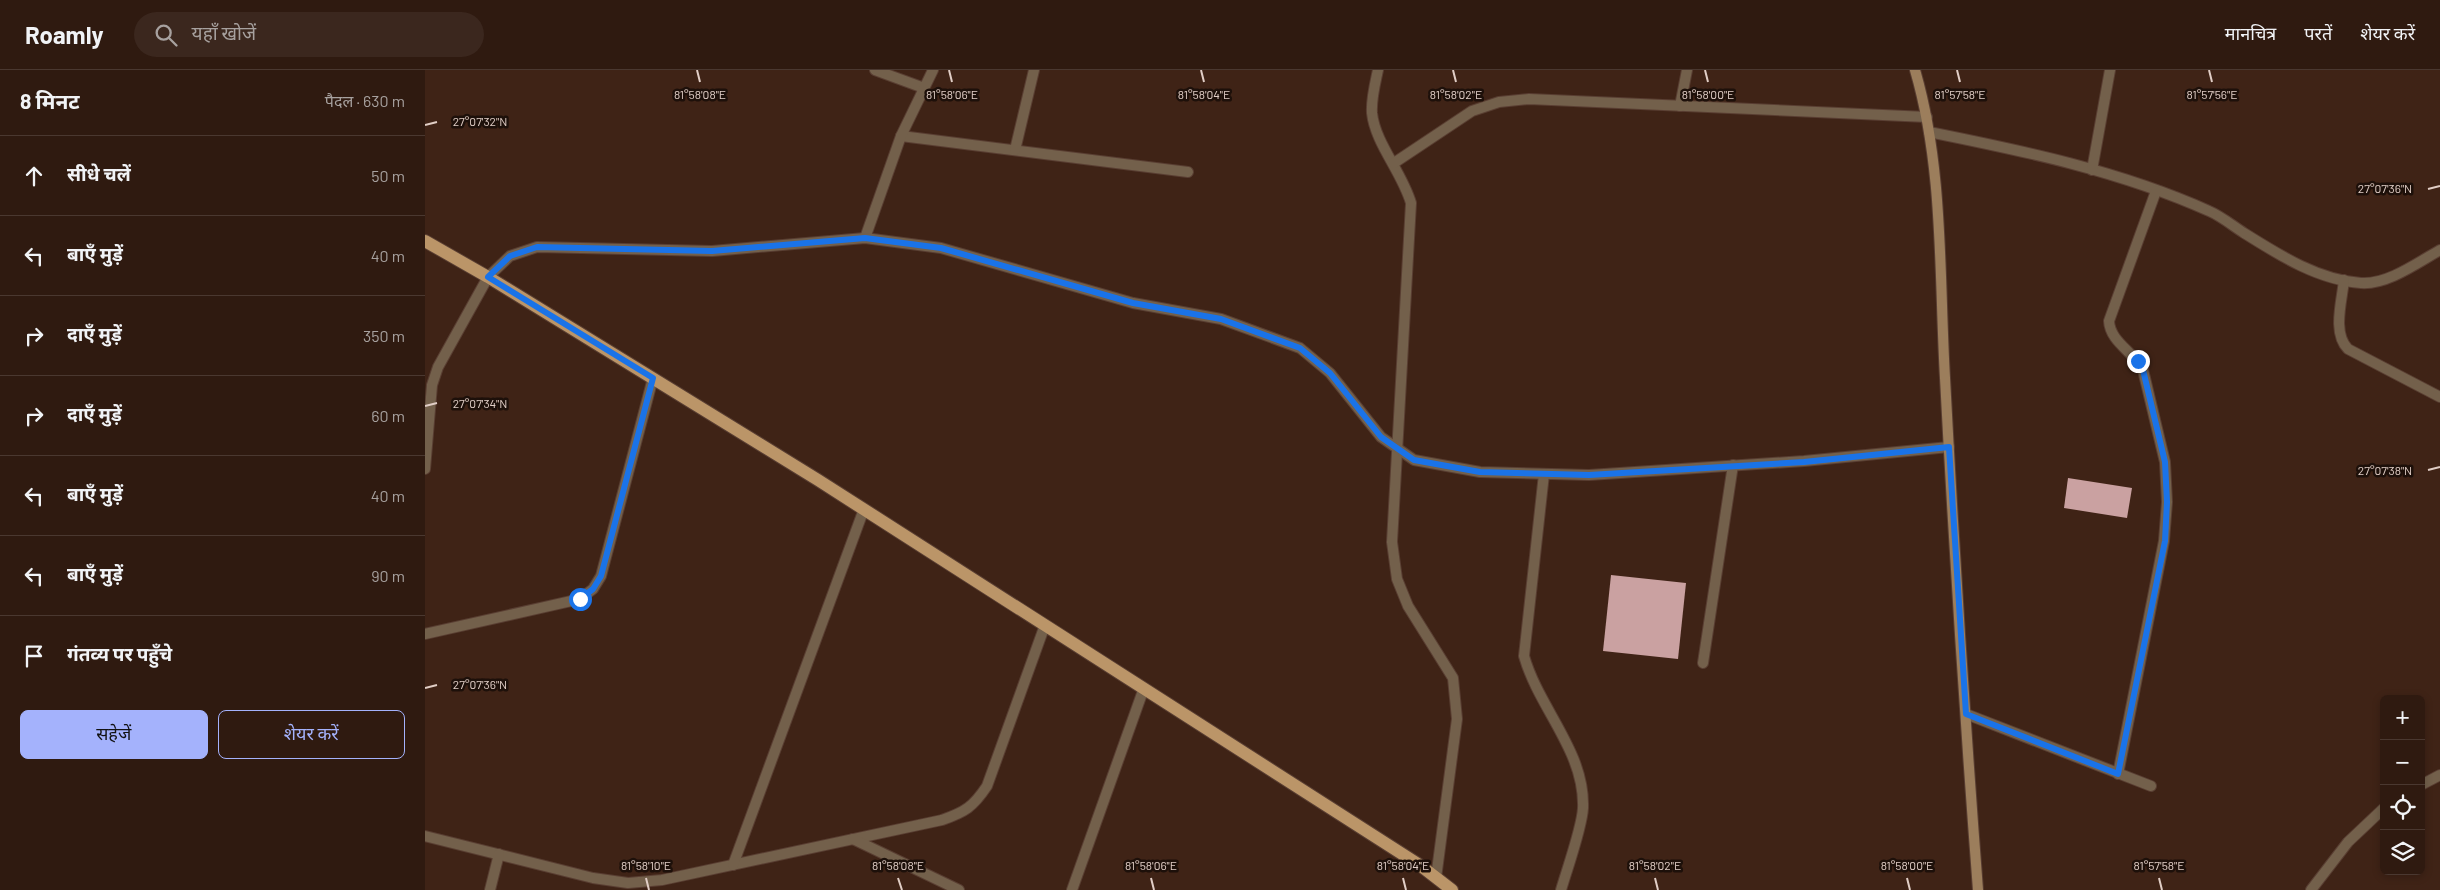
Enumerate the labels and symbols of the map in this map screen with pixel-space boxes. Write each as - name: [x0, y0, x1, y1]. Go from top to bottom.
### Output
- text: 81°58'08"E: [674, 87, 726, 101]
- text: 81°58'06"E: [926, 87, 978, 101]
- text: 81°58'04"E: [1178, 87, 1230, 101]
- text: 81°58'02"E: [1430, 87, 1482, 101]
- text: 81°58'00"E: [1682, 87, 1734, 101]
- text: 81°57'58"E: [1935, 87, 1985, 101]
- text: 81°57'56"E: [2187, 87, 2237, 101]
- text: 27°07'32"N: [453, 114, 507, 128]
- text: 27°07'36"N: [2358, 181, 2412, 195]
- route end: [2127, 350, 2150, 373]
- text: 27°07'34"N: [453, 396, 507, 410]
- text: 27°07'38"N: [2358, 463, 2412, 477]
- route start: [569, 588, 592, 611]
- text: 27°07'36"N: [453, 677, 507, 691]
- text: 81°58'10"E: [621, 858, 671, 872]
- text: 81°58'08"E: [872, 858, 924, 872]
- text: 81°58'06"E: [1125, 858, 1177, 872]
- text: 81°58'04"E: [1377, 858, 1429, 872]
- text: 81°58'02"E: [1629, 858, 1681, 872]
- text: 81°58'00"E: [1881, 858, 1933, 872]
- text: 81°57'58"E: [2134, 858, 2184, 872]

